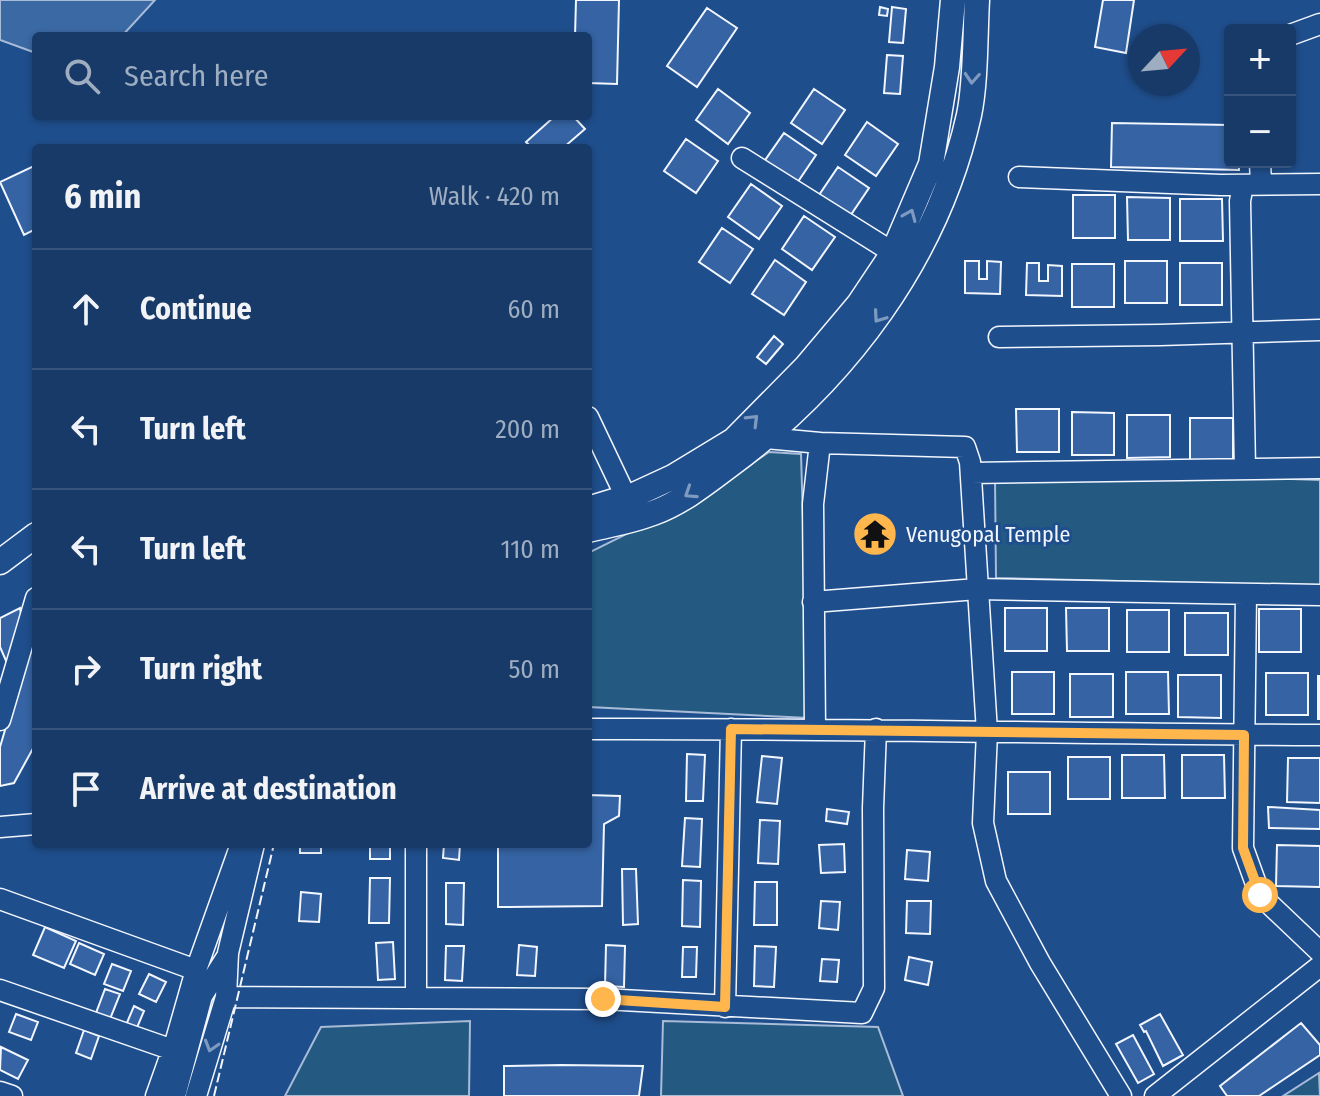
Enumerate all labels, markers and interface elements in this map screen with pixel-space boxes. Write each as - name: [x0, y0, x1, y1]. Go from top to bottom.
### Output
- north arrow: [1128, 24, 1200, 96]
- map controls: [1224, 24, 1296, 168]
- button: +: [1224, 24, 1296, 96]
- search box: [32, 32, 592, 120]
- icon: search: [60, 54, 104, 98]
- text: Search here: [124, 58, 269, 94]
- one-way arrow: [964, 72, 981, 85]
- button: −: [1224, 96, 1296, 168]
- text: 6 min: [64, 176, 141, 217]
- text: Walk · 420 m: [429, 181, 560, 212]
- one-way arrow: [900, 209, 916, 223]
- icon: ahead: [64, 287, 108, 331]
- text: Continue: [140, 291, 252, 327]
- text: 60 m: [507, 294, 560, 325]
- one-way arrow: [874, 308, 889, 322]
- icon: left: [64, 407, 108, 451]
- text: Turn left: [140, 411, 246, 447]
- text: 200 m: [495, 414, 560, 445]
- one-way arrow: [744, 415, 758, 429]
- one-way arrow: [684, 484, 698, 499]
- temple icon: Venugopal Temple: [851, 510, 899, 558]
- place label: Venugopal Temple: [906, 521, 1070, 548]
- icon: left: [64, 527, 108, 571]
- text: Turn left: [140, 531, 246, 567]
- text: 110 m: [500, 534, 560, 565]
- icon: right: [64, 647, 108, 691]
- text: Turn right: [140, 651, 262, 687]
- text: 50 m: [508, 654, 560, 685]
- icon: arrive: [64, 767, 108, 811]
- text: Arrive at destination: [140, 771, 397, 807]
- route start: [1242, 877, 1278, 913]
- route end: [585, 981, 621, 1017]
- one-way arrow: [204, 1039, 220, 1053]

